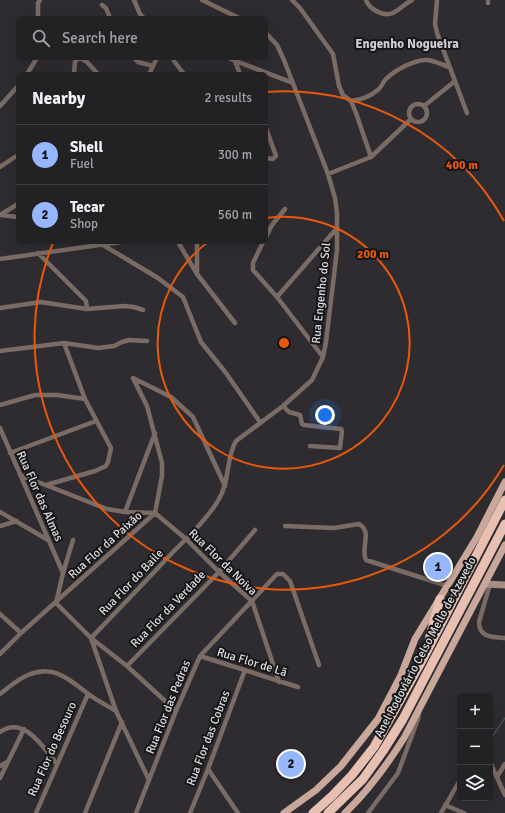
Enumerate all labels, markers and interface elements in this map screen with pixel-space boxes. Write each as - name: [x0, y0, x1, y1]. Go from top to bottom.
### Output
- search box: [16, 16, 268, 60]
- icon: search: [30, 27, 52, 49]
- text: Search here: [62, 29, 138, 47]
- district label: Engenho Nogueira: [355, 36, 459, 52]
- text: Nearby: [32, 88, 85, 109]
- text: 2 results: [204, 90, 252, 106]
- text: Shell: [70, 138, 103, 156]
- text: 1: [41, 147, 49, 163]
- text: 300 m: [218, 147, 252, 163]
- text: Fuel: [70, 156, 94, 172]
- text: 400 m: [446, 158, 478, 173]
- text: Tecar: [70, 198, 105, 216]
- text: 2: [41, 207, 49, 223]
- text: 560 m: [218, 207, 252, 223]
- text: Shop: [70, 216, 98, 232]
- street label: Rua Engenho do Sol: [309, 241, 334, 344]
- text: 200 m: [357, 247, 389, 262]
- centre of rings: [277, 336, 291, 350]
- your location: [315, 405, 335, 425]
- street label: Rua Flor das Almas: [13, 449, 66, 544]
- street label: Rua Flor da Paixão: [65, 508, 145, 582]
- street label: Rua Flor da Noiva: [185, 526, 260, 599]
- street label: Rua Flor do Baile: [96, 546, 167, 619]
- pin: 1: [425, 552, 451, 582]
- street label: Anel Rodoviário Celso Mello de Azevedo: [371, 554, 480, 740]
- street label: Rua Flor da Verdade: [128, 568, 209, 651]
- street label: Rua Flor de Lã: [215, 645, 289, 680]
- street label: Rua Flor das Pedras: [143, 658, 194, 756]
- street label: Rua Flor das Cobras: [183, 688, 234, 788]
- map controls: [457, 693, 493, 801]
- button: +: [457, 693, 493, 729]
- street label: Rua Flor do Besouro: [25, 699, 80, 799]
- button: −: [457, 729, 493, 765]
- pin: 2: [278, 749, 304, 779]
- button: layers: [457, 765, 493, 801]

